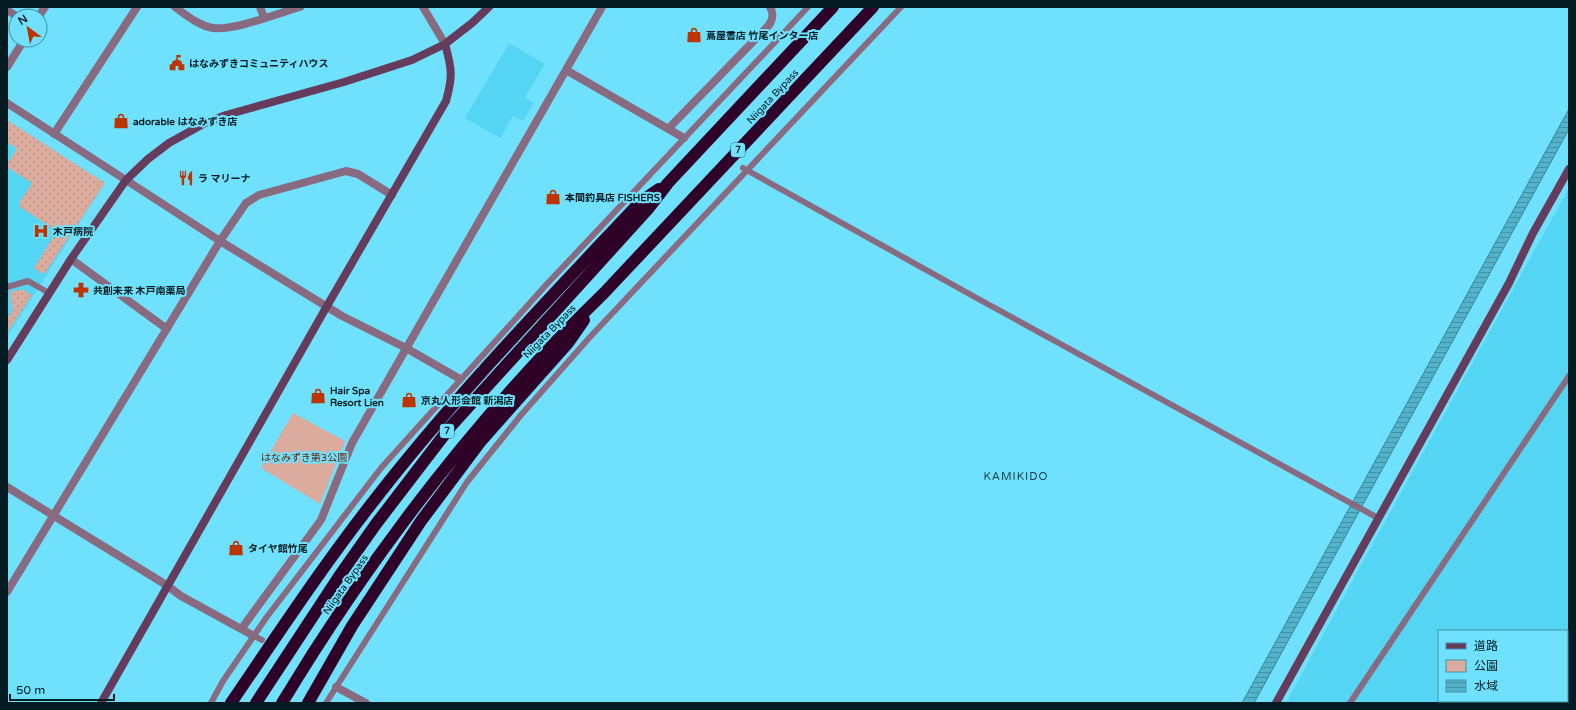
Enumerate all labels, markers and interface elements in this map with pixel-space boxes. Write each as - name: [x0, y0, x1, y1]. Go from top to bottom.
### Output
- north arrow: [8, 8, 48, 48]
- text: N: [16, 12, 30, 28]
- shop icon: 蔦屋書店 竹尾インター店: [685, 26, 703, 44]
- place label: 蔦屋書店 竹尾インター店: [706, 30, 819, 42]
- public building icon: はなみずきコミュニティハウス: [168, 54, 186, 72]
- place label: はなみずきコミュニティハウス: [189, 58, 328, 70]
- street label: Niigata Bypass: [744, 67, 801, 127]
- shop icon: adorable はなみずき店: [112, 112, 130, 130]
- place label: adorable はなみずき店: [133, 116, 238, 128]
- road number: 7: [731, 143, 745, 157]
- restaurant icon: ラ マリーナ: [177, 169, 195, 187]
- place label: ラ マリーナ: [198, 173, 251, 185]
- shop icon: 本間釣具店 FISHERS: [544, 188, 562, 206]
- place label: 本間釣具店 FISHERS: [564, 192, 660, 204]
- hospital icon: 木戸病院: [32, 222, 50, 240]
- place label: 木戸病院: [52, 226, 93, 238]
- pharmacy icon: 共創未来 木戸南薬局: [72, 281, 90, 299]
- place label: 共創未来 木戸南薬局: [93, 285, 186, 297]
- street label: Niigata Bypass: [521, 302, 579, 361]
- place label: Hair Spa Resort Lien: [330, 385, 384, 409]
- shop icon: Hair Spa Resort Lien: [309, 387, 327, 405]
- shop icon: 京丸人形会館 新潟店: [400, 391, 418, 409]
- place label: 京丸人形会館 新潟店: [421, 395, 514, 407]
- road number: 7: [440, 424, 454, 438]
- park label: はなみずき第3公園: [261, 452, 347, 464]
- district label: KAMIKIDO: [984, 470, 1048, 483]
- shop icon: タイヤ館竹尾: [227, 539, 245, 557]
- place label: タイヤ館竹尾: [248, 543, 308, 555]
- street label: Niigata Bypass: [321, 552, 371, 617]
- legend: [1438, 630, 1568, 702]
- text: 道路: [1474, 639, 1498, 653]
- text: 公園: [1474, 659, 1498, 673]
- scale bar: [10, 676, 114, 702]
- text: 水域: [1474, 679, 1498, 693]
- text: 50 m: [16, 683, 45, 697]

